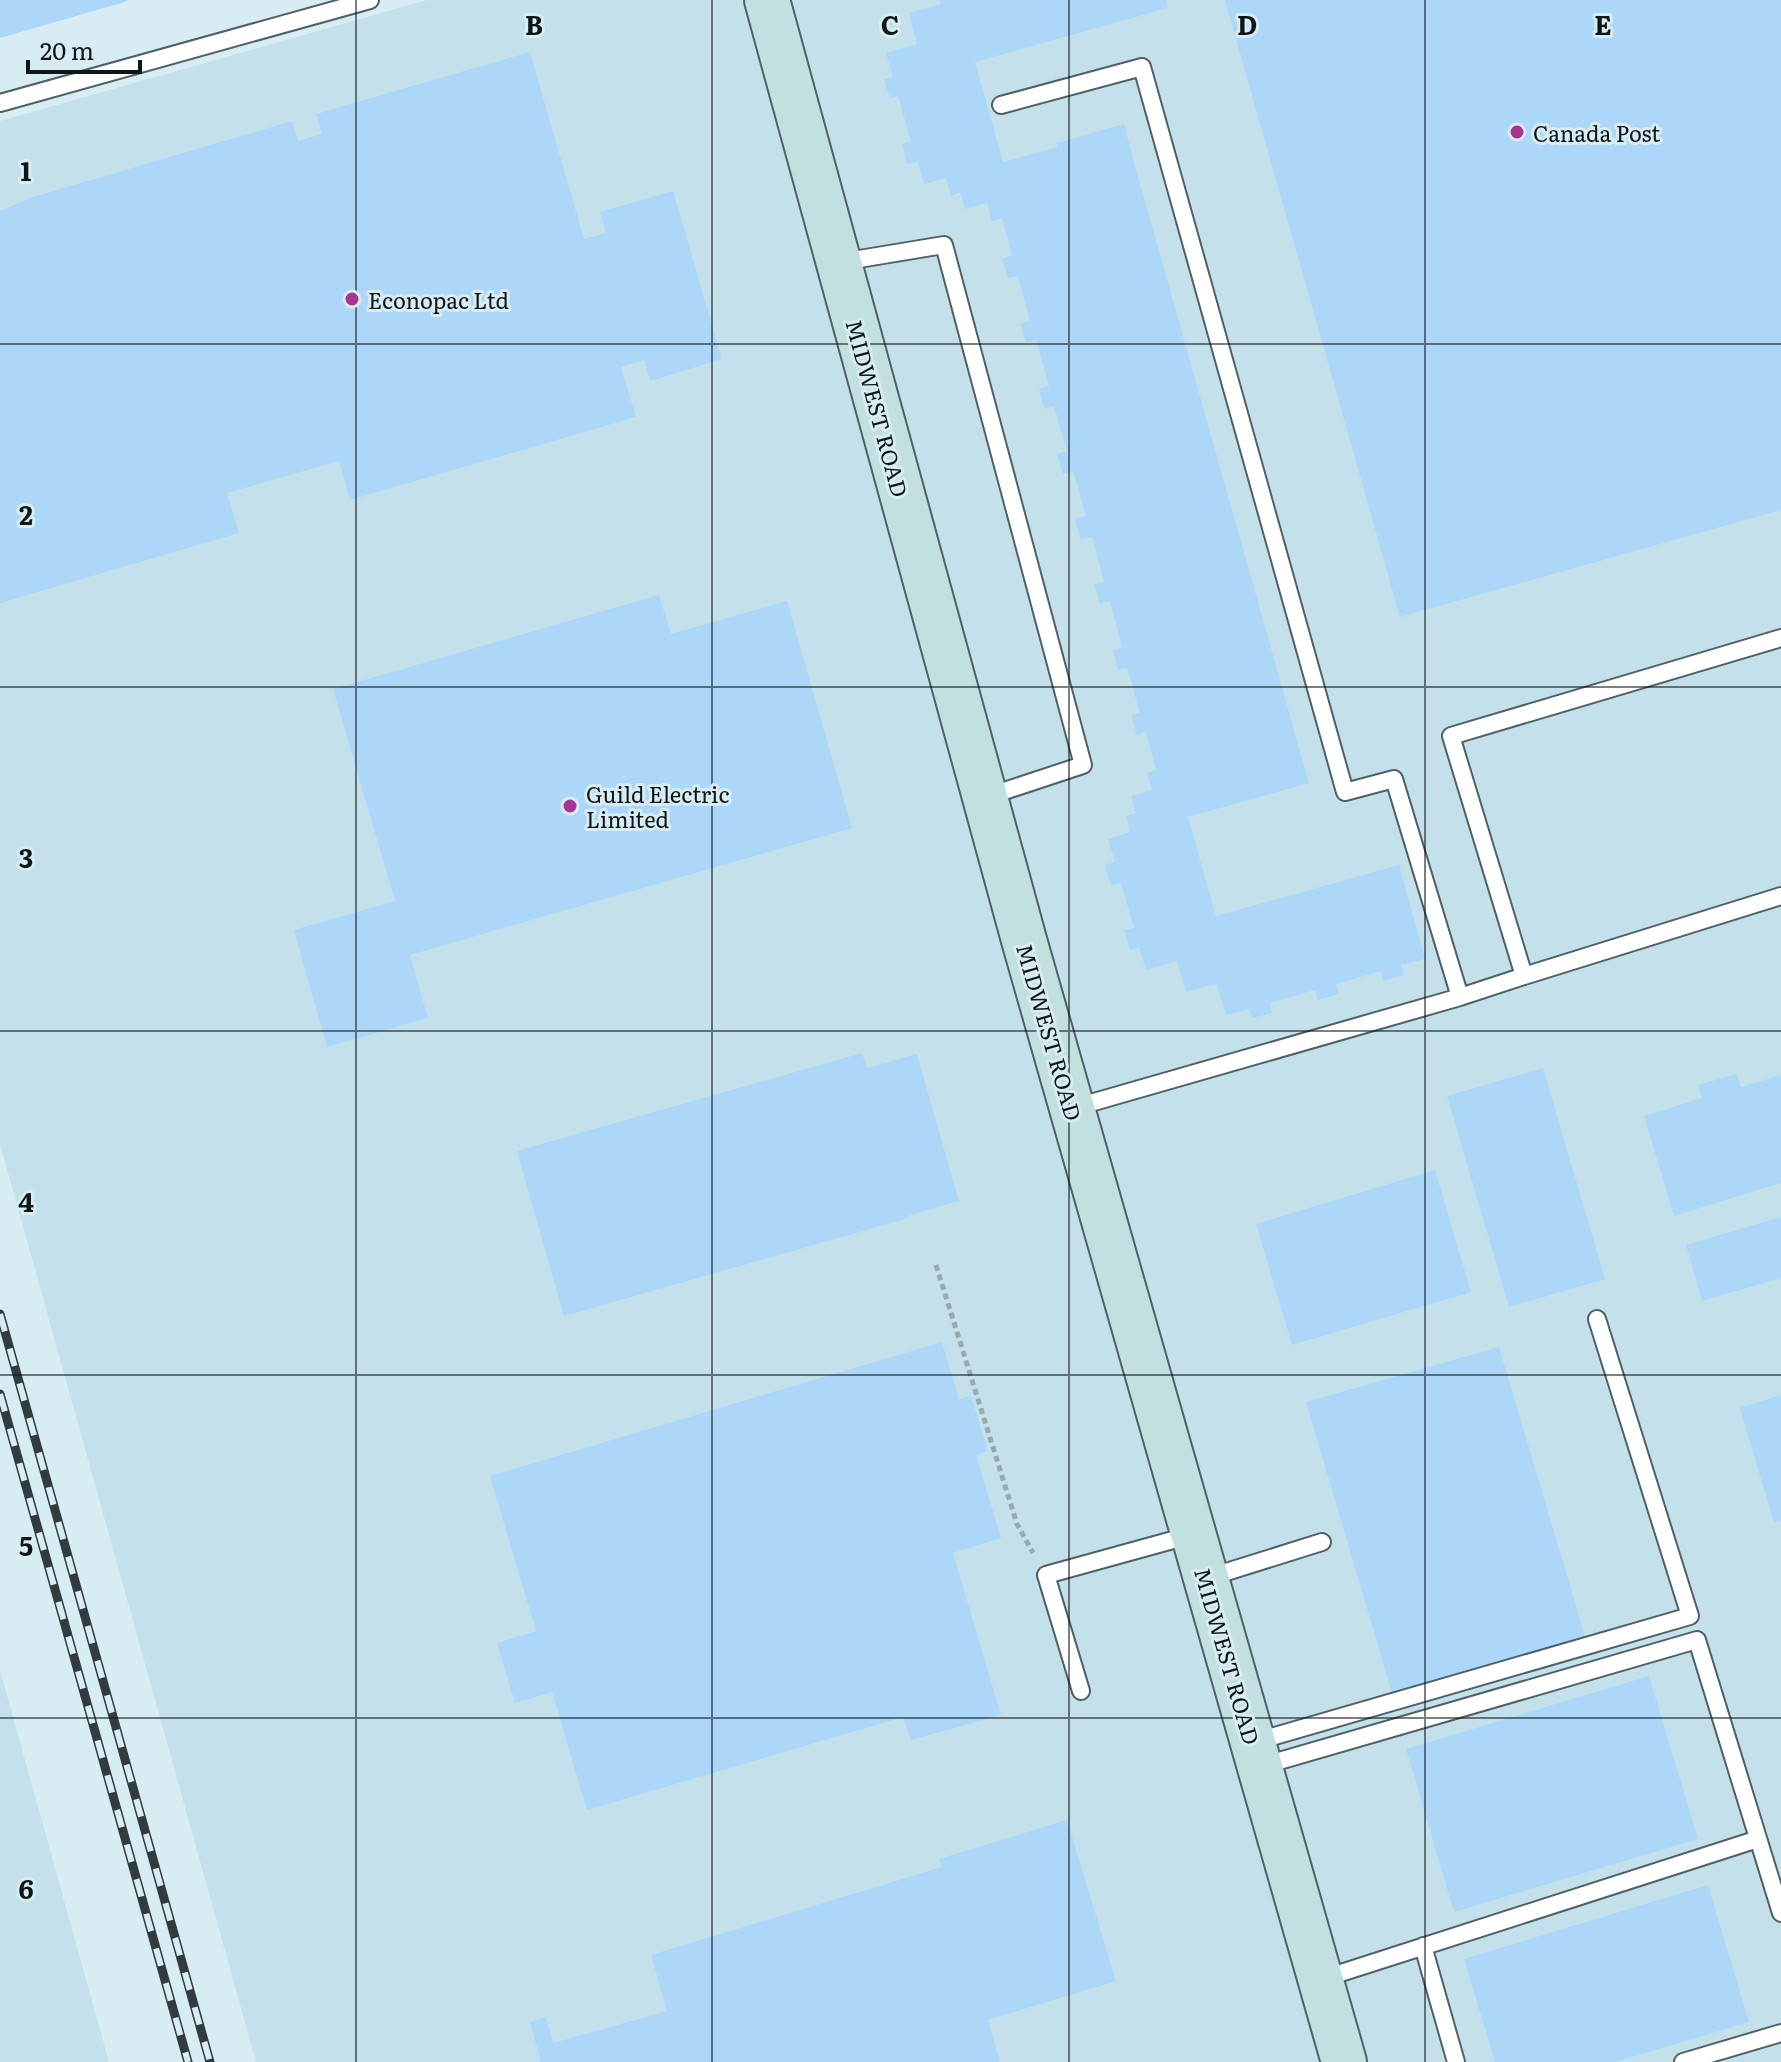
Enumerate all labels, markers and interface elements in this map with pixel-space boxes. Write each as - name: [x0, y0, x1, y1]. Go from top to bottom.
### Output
- text: B: [525, 4, 543, 43]
- text: C: [881, 4, 899, 43]
- text: D: [1237, 4, 1257, 43]
- text: E: [1594, 4, 1612, 43]
- scale bar: [28, 24, 140, 74]
- text: 20 m: [40, 32, 94, 67]
- place label: Canada Post: [1533, 116, 1660, 149]
- marker: Canada Post: [1508, 123, 1526, 141]
- text: 1: [21, 150, 32, 189]
- place label: Econopac Ltd: [368, 283, 509, 316]
- marker: Econopac Ltd: [343, 290, 361, 308]
- street label: MIDWEST ROAD: [838, 316, 918, 500]
- text: 2: [19, 494, 33, 533]
- place label: Guild Electric Limited: [586, 777, 729, 835]
- marker: Guild Electric Limited: [561, 797, 579, 815]
- text: 3: [19, 837, 33, 876]
- street label: MIDWEST ROAD: [1009, 940, 1091, 1124]
- text: 4: [18, 1181, 34, 1220]
- text: 5: [19, 1525, 33, 1564]
- street label: MIDWEST ROAD: [1187, 1564, 1269, 1748]
- text: 6: [18, 1868, 34, 1907]

